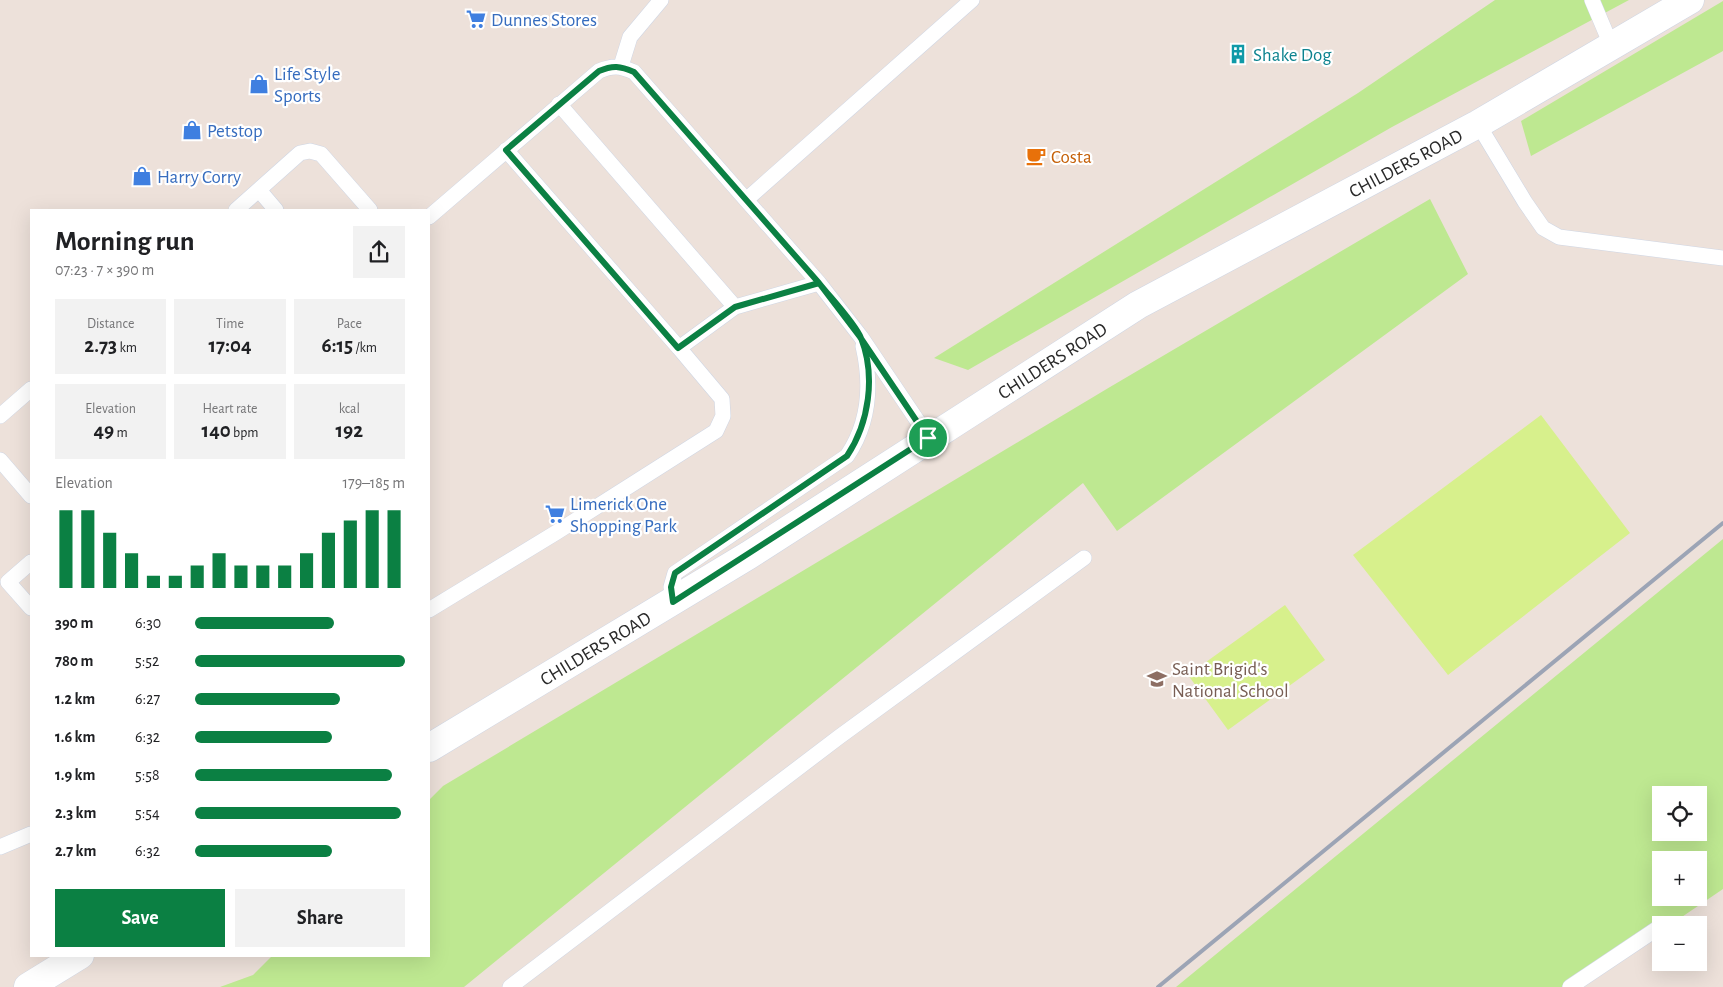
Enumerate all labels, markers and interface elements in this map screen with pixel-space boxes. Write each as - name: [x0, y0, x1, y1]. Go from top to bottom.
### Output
- supermarket icon: Dunnes Stores: [465, 8, 487, 30]
- place label: Dunnes Stores: [491, 11, 597, 30]
- building icon: Shake Dog: [1227, 43, 1249, 65]
- place label: Shake Dog: [1253, 46, 1332, 65]
- place label: Life Style Sports: [274, 65, 340, 106]
- shop icon: Life Style Sports: [248, 73, 270, 95]
- shop icon: Petstop: [181, 119, 203, 141]
- place label: Petstop: [207, 122, 263, 141]
- street label: CHILDERS ROAD: [1346, 126, 1466, 202]
- cafe icon: Costa: [1025, 145, 1047, 167]
- place label: Costa: [1051, 148, 1092, 167]
- shop icon: Harry Corry: [131, 165, 153, 187]
- place label: Harry Corry: [157, 168, 241, 187]
- button: share: [353, 226, 405, 278]
- text: Morning run: [55, 228, 195, 256]
- text: 07:23 · 7 × 390 m: [55, 262, 154, 278]
- text: Distance: [87, 317, 134, 331]
- text: Time: [216, 317, 244, 331]
- text: Pace: [337, 317, 362, 331]
- street label: CHILDERS ROAD: [995, 320, 1111, 403]
- text: 2.73: [84, 335, 117, 356]
- text: 17:04: [209, 335, 251, 356]
- text: 6:15: [322, 335, 353, 356]
- text: km: [117, 341, 137, 355]
- text: /km: [353, 341, 377, 355]
- text: Elevation: [85, 402, 136, 416]
- text: Heart rate: [203, 402, 257, 416]
- text: kcal: [339, 402, 360, 416]
- pin: [907, 417, 949, 459]
- text: 49: [94, 420, 114, 441]
- text: 140: [202, 420, 231, 441]
- text: 192: [336, 420, 363, 441]
- icon: arrive: [914, 424, 942, 452]
- text: m: [114, 426, 128, 440]
- text: bpm: [231, 426, 258, 440]
- text: Elevation: [55, 475, 113, 491]
- text: 179–185 m: [342, 475, 405, 491]
- place label: Limerick One Shopping Park: [570, 495, 677, 536]
- supermarket icon: Limerick One Shopping Park: [544, 503, 566, 525]
- street label: CHILDERS ROAD: [537, 609, 655, 690]
- text: 390 m: [55, 615, 93, 631]
- text: 6:30: [135, 615, 161, 631]
- text: 780 m: [55, 653, 93, 669]
- text: 5:52: [135, 653, 159, 669]
- place label: Saint Brigid's National School: [1172, 660, 1289, 701]
- school or university icon: Saint Brigid's National School: [1146, 668, 1168, 690]
- text: 1.2 km: [55, 691, 95, 707]
- text: 6:27: [135, 691, 160, 707]
- text: 1.6 km: [55, 729, 95, 745]
- text: 6:32: [135, 729, 160, 745]
- text: 1.9 km: [55, 767, 95, 783]
- text: 5:58: [135, 767, 160, 783]
- map controls: [1652, 786, 1707, 971]
- button: locate: [1652, 786, 1707, 841]
- text: 2.3 km: [55, 805, 96, 821]
- text: 5:54: [135, 805, 160, 821]
- text: 2.7 km: [55, 843, 96, 859]
- text: 6:32: [135, 843, 160, 859]
- button: +: [1652, 851, 1707, 906]
- button: Save: [55, 889, 225, 947]
- button: Share: [235, 889, 405, 947]
- button: −: [1652, 916, 1707, 971]

